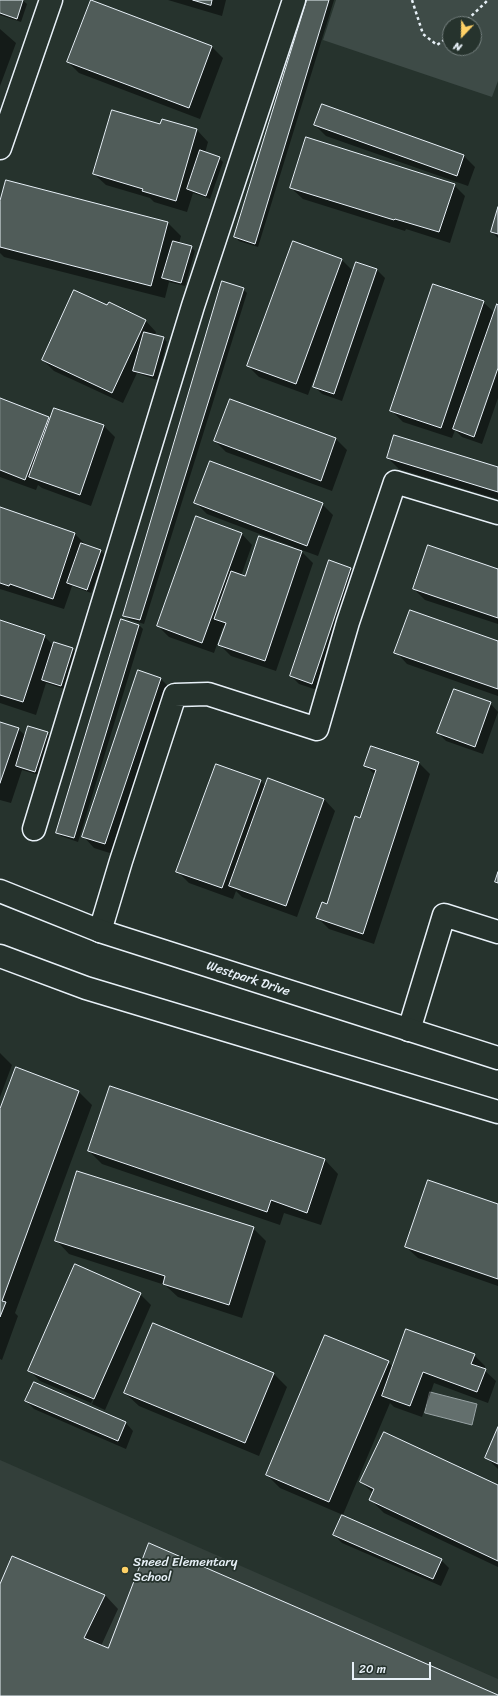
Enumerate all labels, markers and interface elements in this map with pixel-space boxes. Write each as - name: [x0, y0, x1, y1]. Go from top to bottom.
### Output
- north arrow: [442, 16, 482, 56]
- text: N: [451, 36, 465, 57]
- street label: Westpark Drive: [204, 958, 292, 1000]
- place label: Sneed Elementary School: [133, 1555, 237, 1586]
- marker: Sneed Elementary School: [120, 1565, 130, 1575]
- scale bar: [354, 1654, 433, 1680]
- text: 20 m: [359, 1658, 386, 1680]

